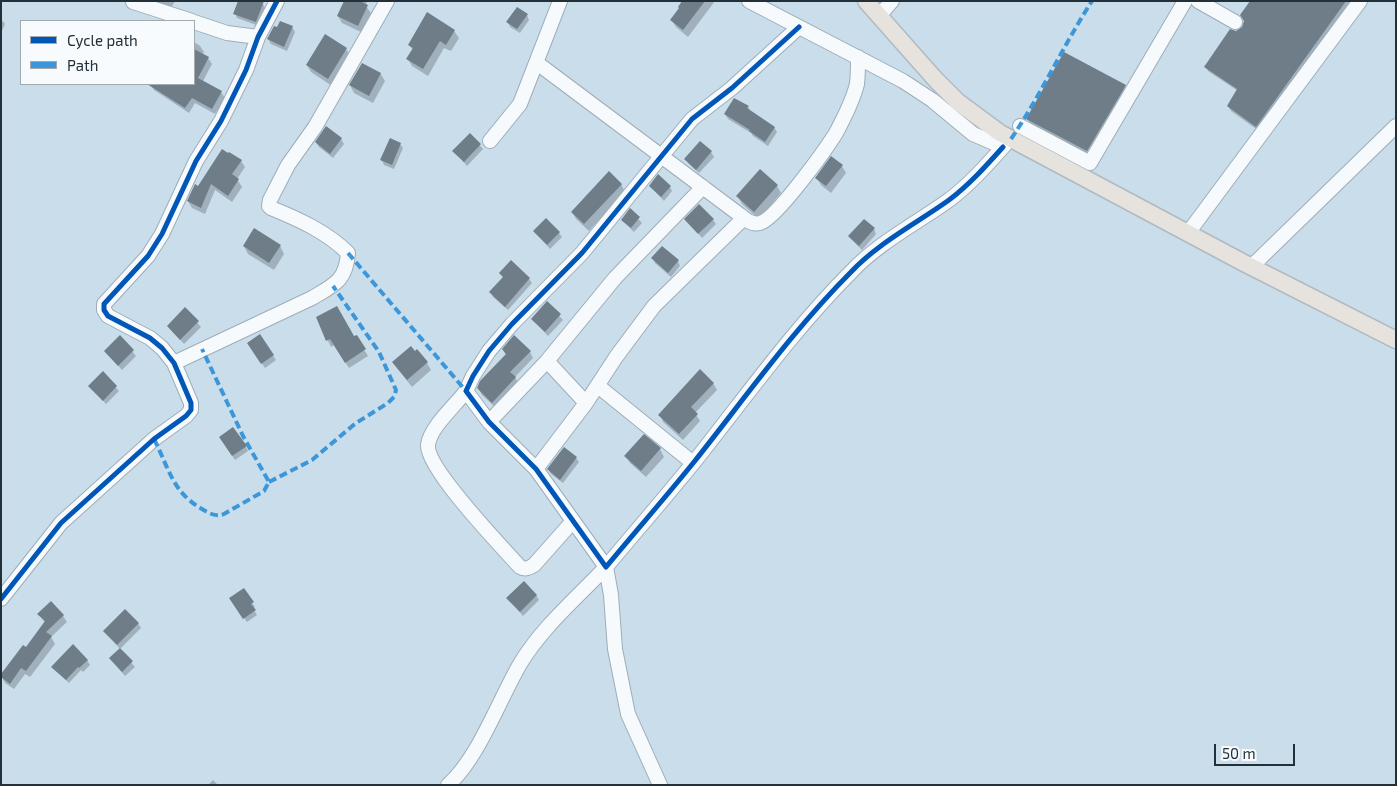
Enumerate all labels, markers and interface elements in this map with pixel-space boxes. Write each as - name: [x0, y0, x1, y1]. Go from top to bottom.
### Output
- legend: [20, 20, 195, 85]
- text: Cycle path: [67, 31, 138, 49]
- text: Path: [67, 56, 98, 74]
- scale bar: [1217, 734, 1298, 766]
- text: 50 m: [1222, 744, 1256, 762]

